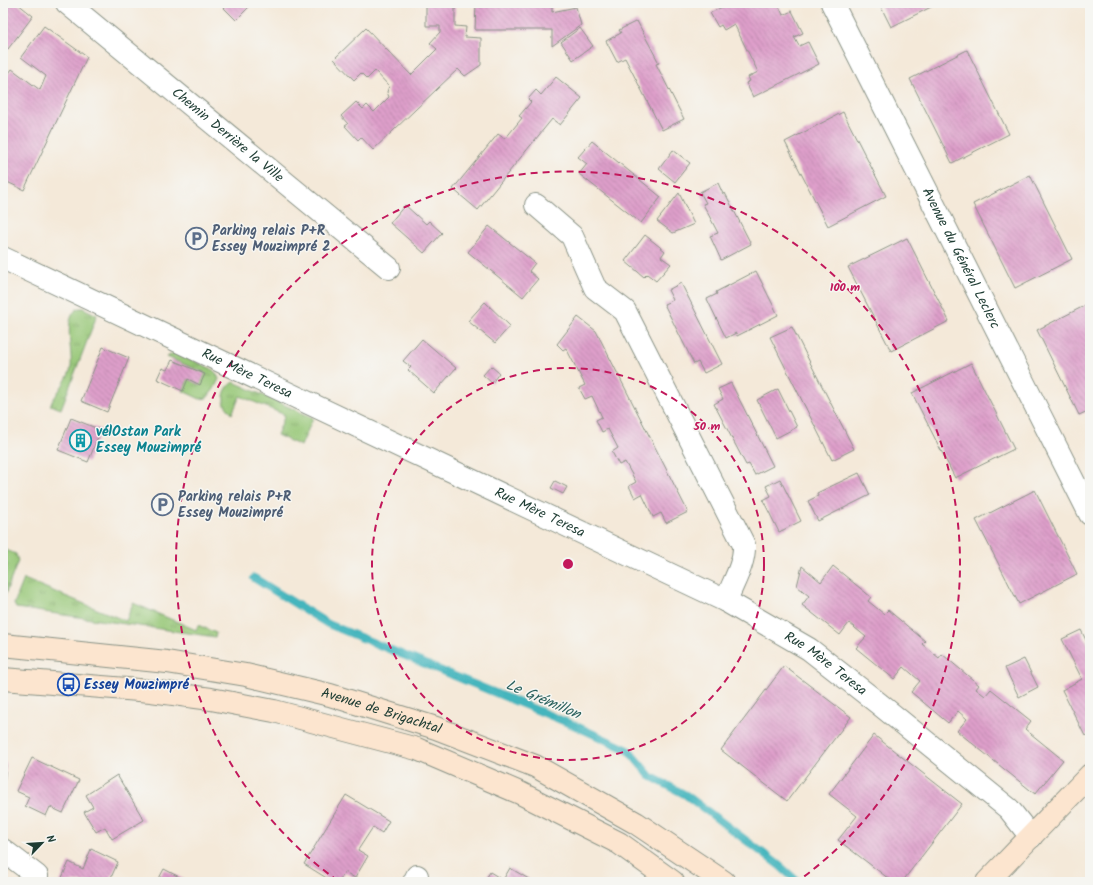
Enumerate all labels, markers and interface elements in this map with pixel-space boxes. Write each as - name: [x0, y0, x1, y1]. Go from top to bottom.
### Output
- street label: Chemin Derrière la Ville: [167, 82, 289, 189]
- street label: Avenue du Général Leclerc: [916, 184, 1006, 333]
- place label: Parking relais P+R Essey Mouzimpré 2: [212, 220, 330, 258]
- parking icon: Parking relais P+R Essey Mouzimpré 2: [183, 226, 209, 252]
- text: 100 m: [830, 278, 860, 297]
- street label: Rue Mère Teresa: [198, 343, 296, 405]
- text: 50 m: [693, 417, 721, 436]
- place label: vélOstan Park Essey Mouzimpré: [96, 421, 201, 459]
- building icon: vélOstan Park Essey Mouzimpré: [67, 427, 93, 453]
- street label: Rue Mère Teresa: [491, 482, 589, 544]
- place label: Parking relais P+R Essey Mouzimpré: [178, 486, 292, 524]
- parking icon: Parking relais P+R Essey Mouzimpré: [149, 492, 175, 518]
- centre of rings: [561, 557, 575, 571]
- street label: Rue Mère Teresa: [780, 626, 872, 701]
- bus stop icon: Essey Mouzimpré: [55, 672, 81, 698]
- water label: Le Grémillon: [502, 673, 585, 727]
- place label: Essey Mouzimpré: [84, 674, 189, 696]
- street label: Avenue de Brigachtal: [319, 682, 445, 740]
- north arrow: [22, 823, 62, 863]
- text: N: [41, 832, 60, 846]

